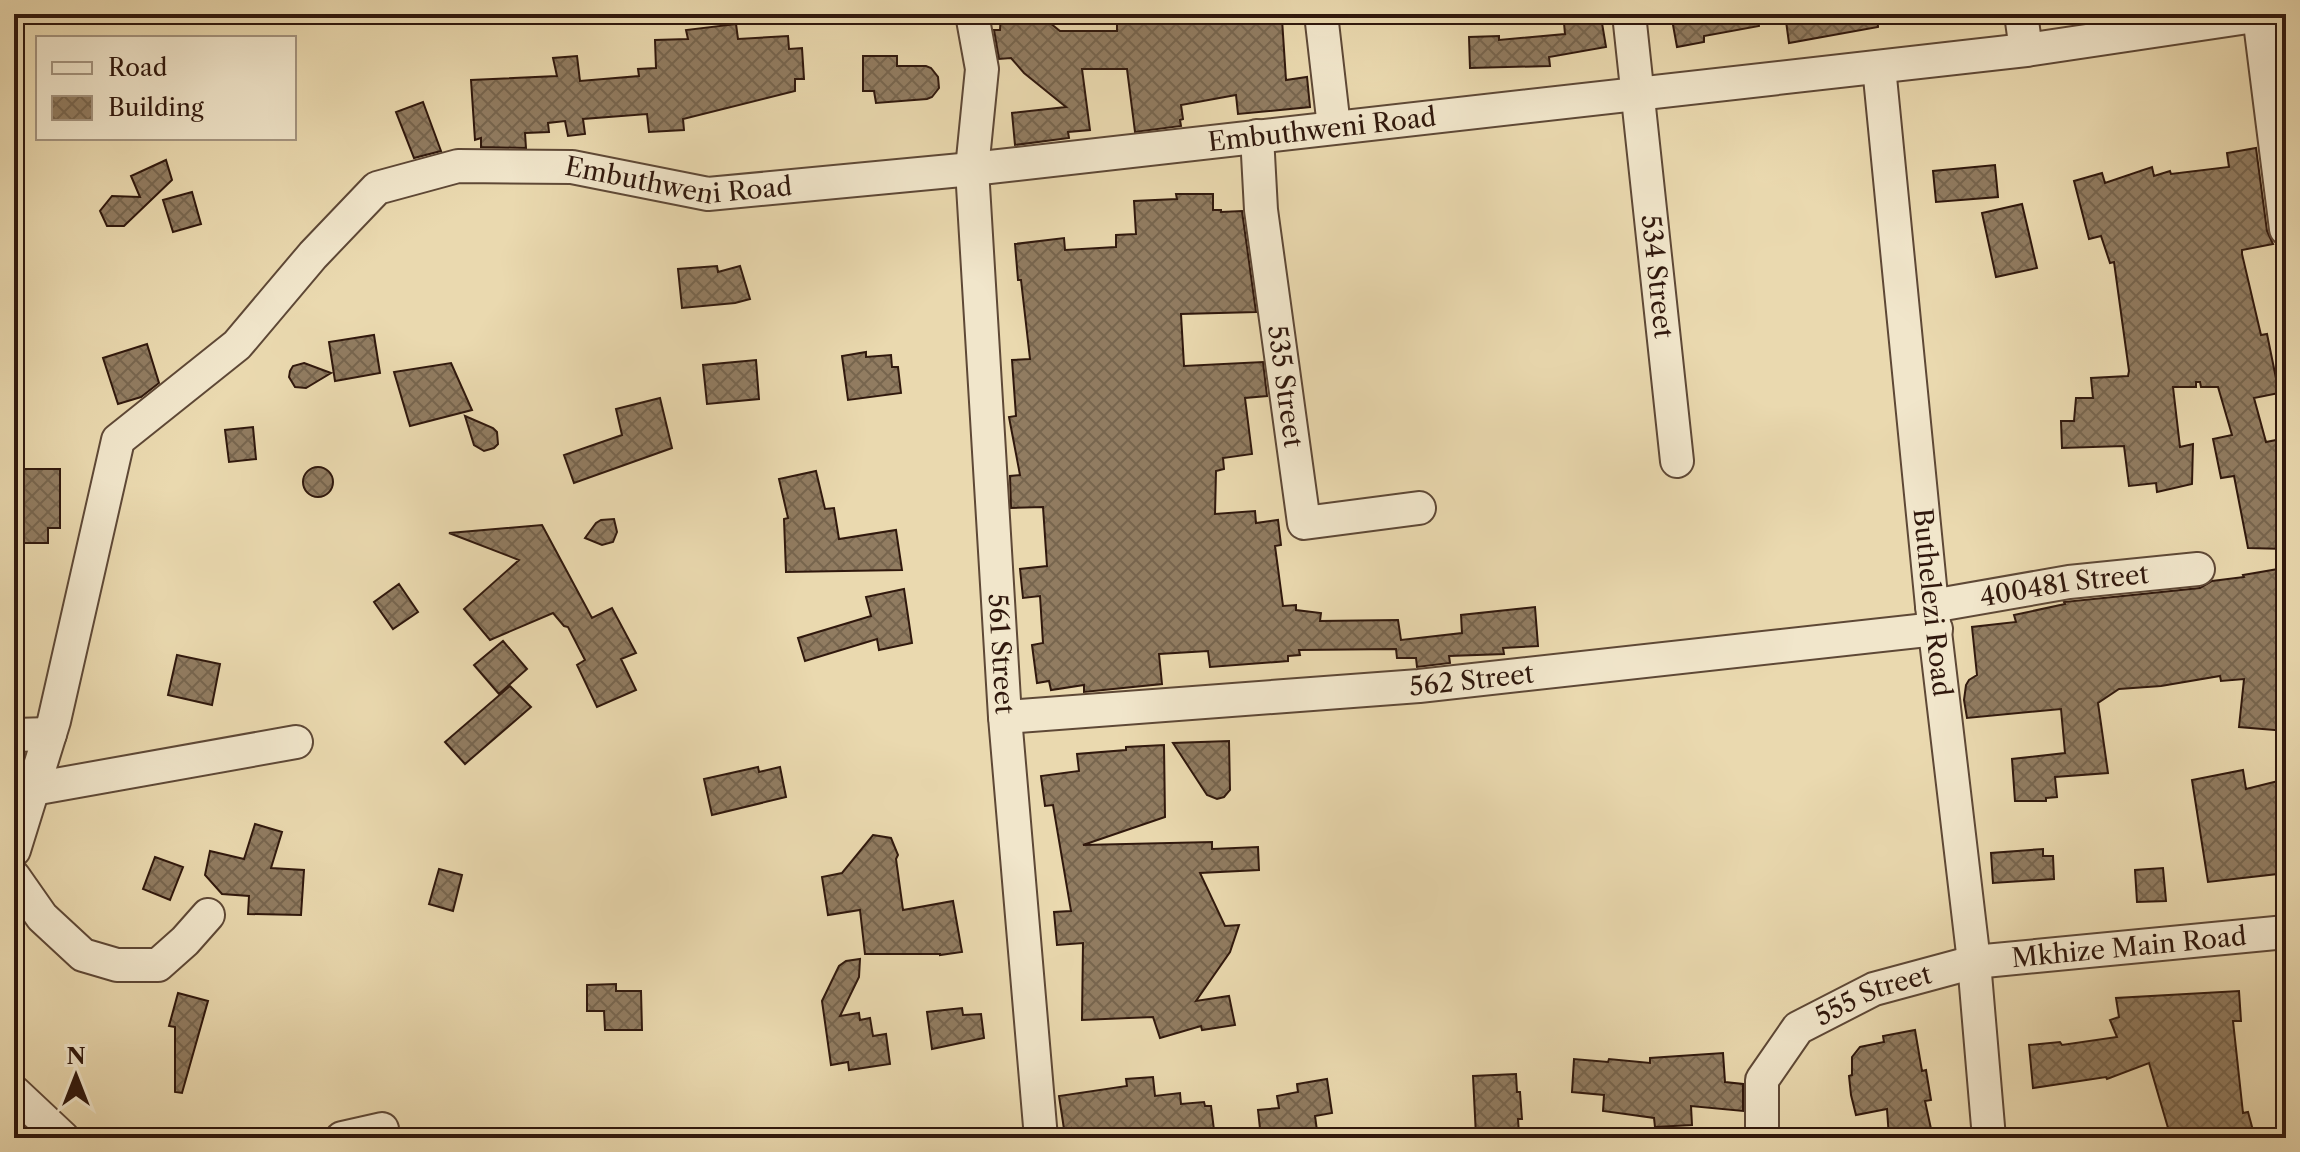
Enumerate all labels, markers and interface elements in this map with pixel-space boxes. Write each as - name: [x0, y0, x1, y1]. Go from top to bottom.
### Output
- legend: [36, 36, 296, 140]
- text: Road: [108, 53, 168, 82]
- text: Building: [108, 93, 204, 122]
- street label: Embuthweni Road: [1206, 101, 1438, 158]
- street label: Embuthweni Road: [562, 150, 794, 211]
- street label: 534 Street: [1635, 213, 1680, 341]
- street label: 535 Street: [1261, 323, 1310, 450]
- street label: Buthelezi Road: [1906, 507, 1959, 698]
- street label: 400481 Street: [1977, 558, 2151, 613]
- street label: 561 Street: [982, 592, 1021, 716]
- street label: 562 Street: [1408, 657, 1536, 703]
- street label: Mkhize Main Road: [2010, 920, 2248, 974]
- street label: 555 Street: [1810, 958, 1936, 1033]
- north arrow: [36, 1036, 116, 1116]
- text: N: [66, 1043, 86, 1070]

